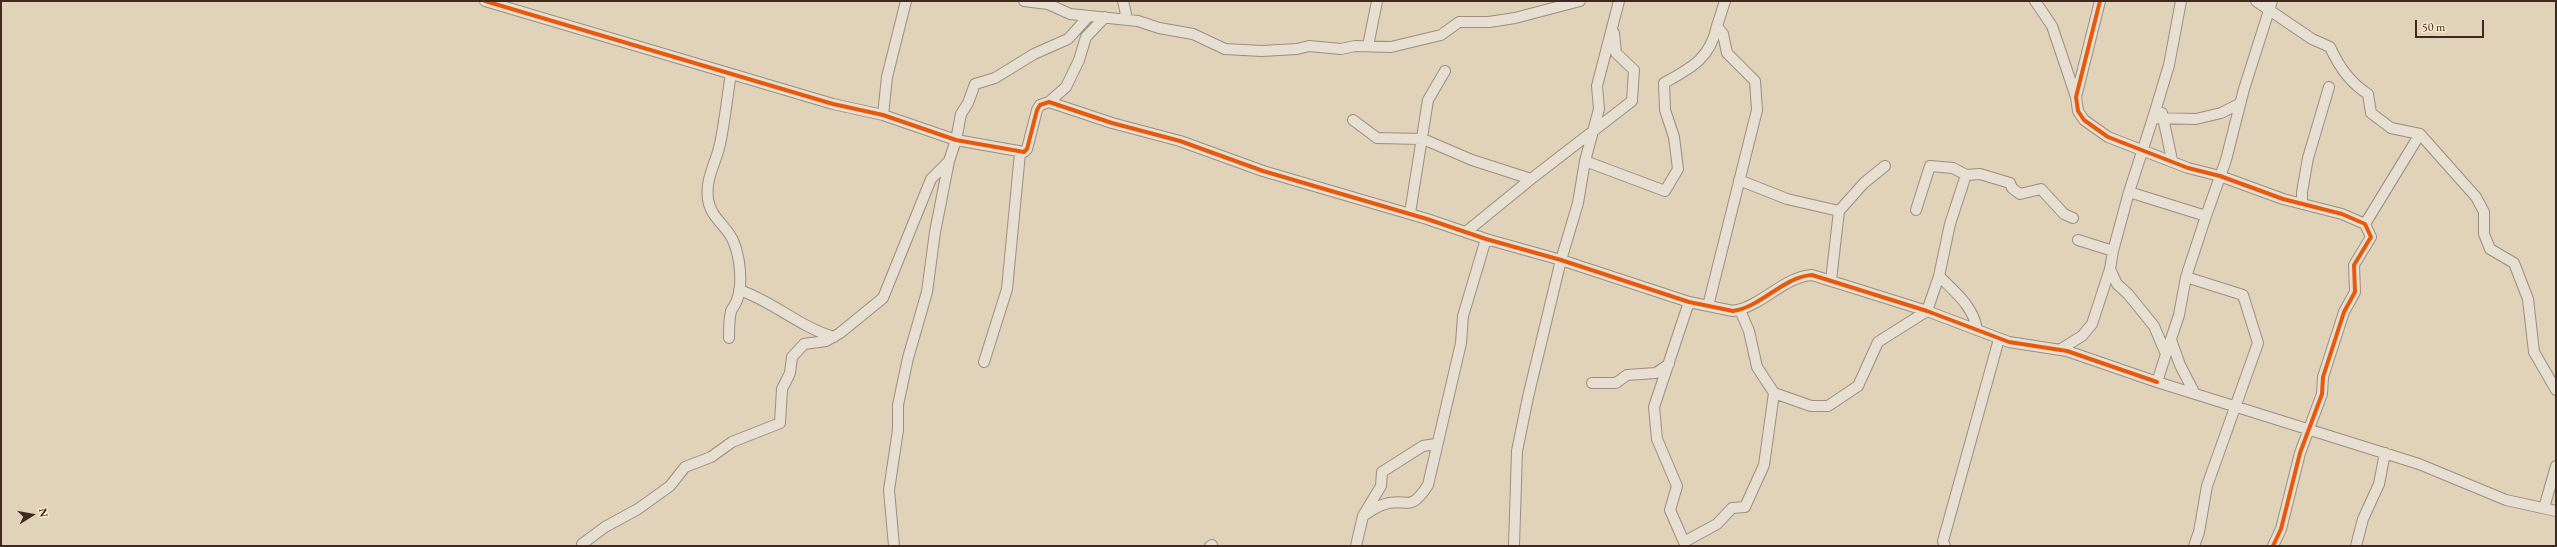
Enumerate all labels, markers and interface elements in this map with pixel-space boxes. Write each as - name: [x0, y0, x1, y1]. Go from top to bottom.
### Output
- scale bar: [2417, 12, 2486, 38]
- text: 50 m: [2422, 19, 2445, 35]
- north arrow: [12, 495, 52, 535]
- text: N: [36, 507, 52, 518]

